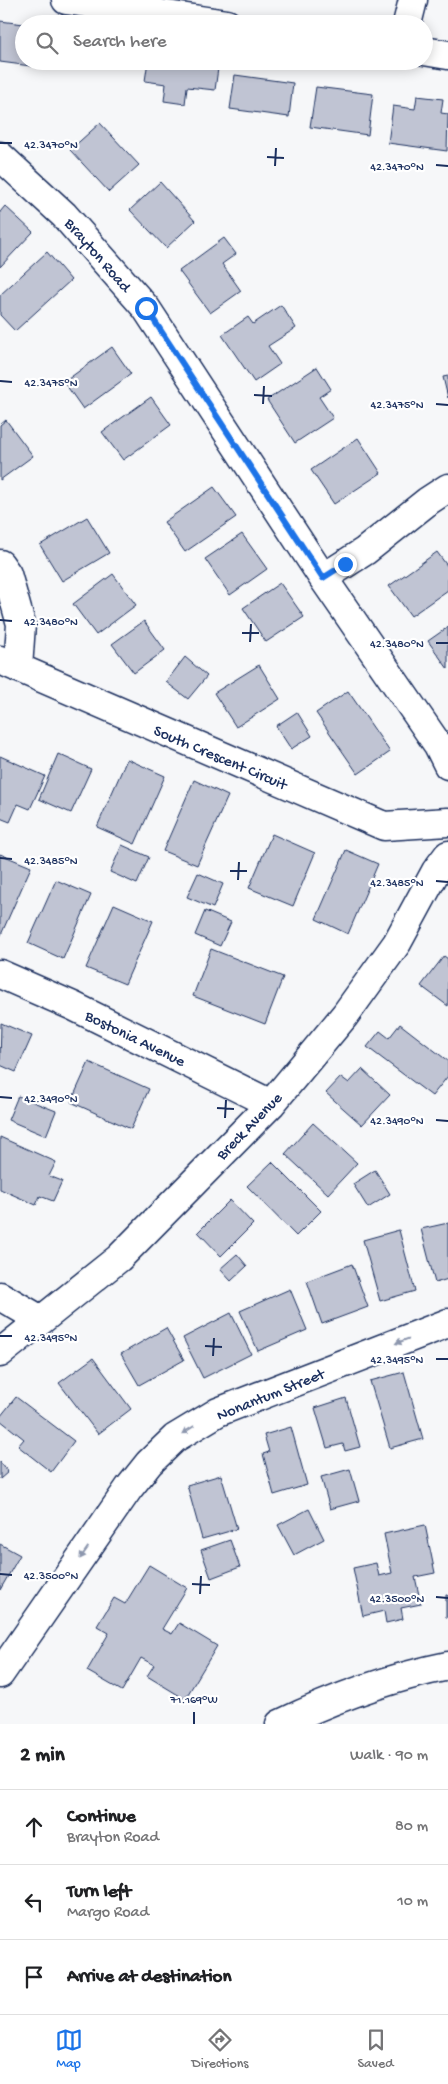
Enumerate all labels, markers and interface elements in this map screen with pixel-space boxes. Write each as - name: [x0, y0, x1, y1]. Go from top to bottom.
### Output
- search box: [15, 15, 433, 70]
- icon: search: [33, 29, 61, 57]
- text: Search here: [73, 31, 167, 54]
- text: 42.3470°N: [24, 139, 78, 153]
- text: 42.3470°N: [370, 161, 424, 175]
- street label: Brayton Road: [58, 215, 135, 298]
- route start: [135, 297, 158, 320]
- text: 42.3475°N: [24, 377, 78, 391]
- text: 42.3475°N: [370, 399, 424, 413]
- route end: [334, 553, 357, 576]
- text: 42.3480°N: [24, 616, 78, 630]
- text: 42.3480°N: [370, 638, 424, 652]
- street label: South Crescent Circuit: [150, 723, 291, 796]
- text: 42.3485°N: [24, 855, 78, 869]
- text: 42.3485°N: [370, 877, 424, 891]
- street label: Bostonia Avenue: [80, 1007, 188, 1073]
- street label: Breck Avenue: [213, 1089, 288, 1166]
- text: 42.3490°N: [24, 1093, 78, 1107]
- text: 42.3490°N: [370, 1115, 424, 1129]
- text: 42.3495°N: [25, 1332, 78, 1346]
- one-way arrow: [395, 1338, 410, 1345]
- text: 42.3495°N: [371, 1354, 424, 1368]
- street label: Nonantum Street: [215, 1365, 329, 1427]
- one-way arrow: [182, 1426, 195, 1435]
- one-way arrow: [79, 1546, 89, 1560]
- text: 42.3500°N: [24, 1570, 79, 1584]
- text: 42.3500°N: [370, 1593, 425, 1607]
- text: 71.169°W: [169, 1694, 218, 1708]
- text: 2 min: [20, 1744, 65, 1769]
- text: Walk · 90 m: [350, 1747, 428, 1766]
- text: Continue: [67, 1806, 136, 1829]
- icon: ahead: [20, 1813, 48, 1841]
- text: 80 m: [395, 1818, 428, 1837]
- text: Brayton Road: [67, 1829, 159, 1848]
- text: Turn left: [67, 1881, 131, 1904]
- icon: left: [20, 1888, 48, 1916]
- text: 10 m: [397, 1893, 428, 1912]
- text: Margo Road: [67, 1904, 149, 1923]
- icon: arrive: [20, 1963, 48, 1991]
- text: Arrive at destination: [67, 1966, 231, 1989]
- tab: Map: [55, 2026, 83, 2073]
- tab: Directions: [192, 2026, 249, 2073]
- tab: Saved: [358, 2026, 393, 2073]

